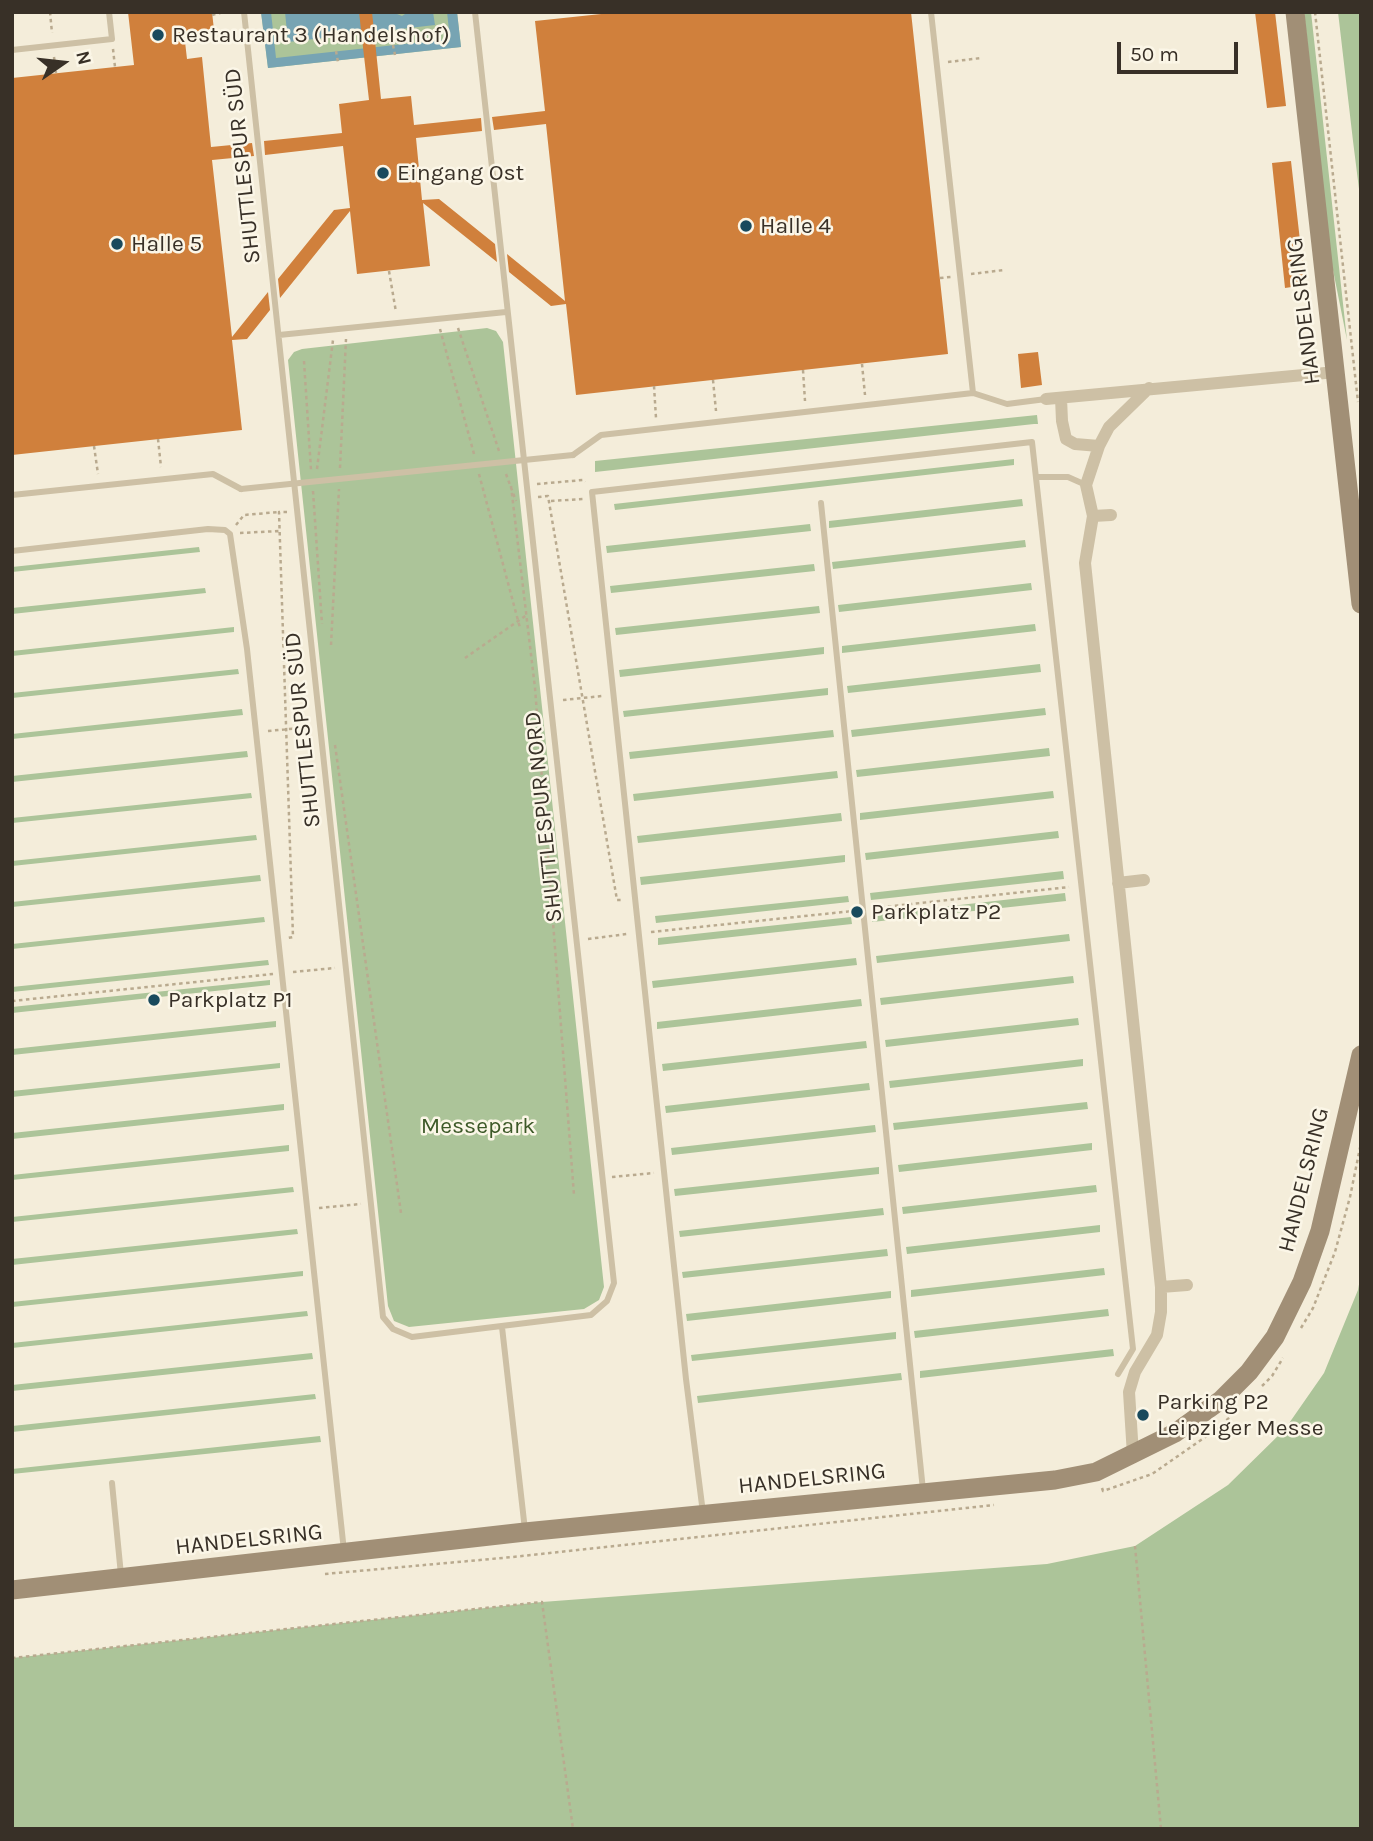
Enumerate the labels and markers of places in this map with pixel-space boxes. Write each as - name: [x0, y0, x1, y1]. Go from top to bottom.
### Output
- place label: Restaurant 3 (Handelshof): [172, 21, 450, 49]
- marker: Restaurant 3 (Handelshof): [150, 27, 166, 43]
- place label: Eingang Ost: [397, 159, 524, 187]
- marker: Eingang Ost: [375, 165, 391, 181]
- place label: Halle 4: [760, 212, 831, 240]
- marker: Halle 4: [738, 218, 754, 234]
- place label: Halle 5: [131, 230, 202, 258]
- marker: Halle 5: [109, 236, 125, 252]
- place label: Parkplatz P2: [871, 898, 1001, 926]
- marker: Parkplatz P2: [849, 904, 865, 920]
- place label: Parkplatz P1: [168, 986, 293, 1014]
- marker: Parkplatz P1: [146, 992, 162, 1008]
- place label: Parking P2 Leipziger Messe: [1157, 1388, 1323, 1442]
- marker: Parking P2 Leipziger Messe: [1135, 1407, 1151, 1423]

